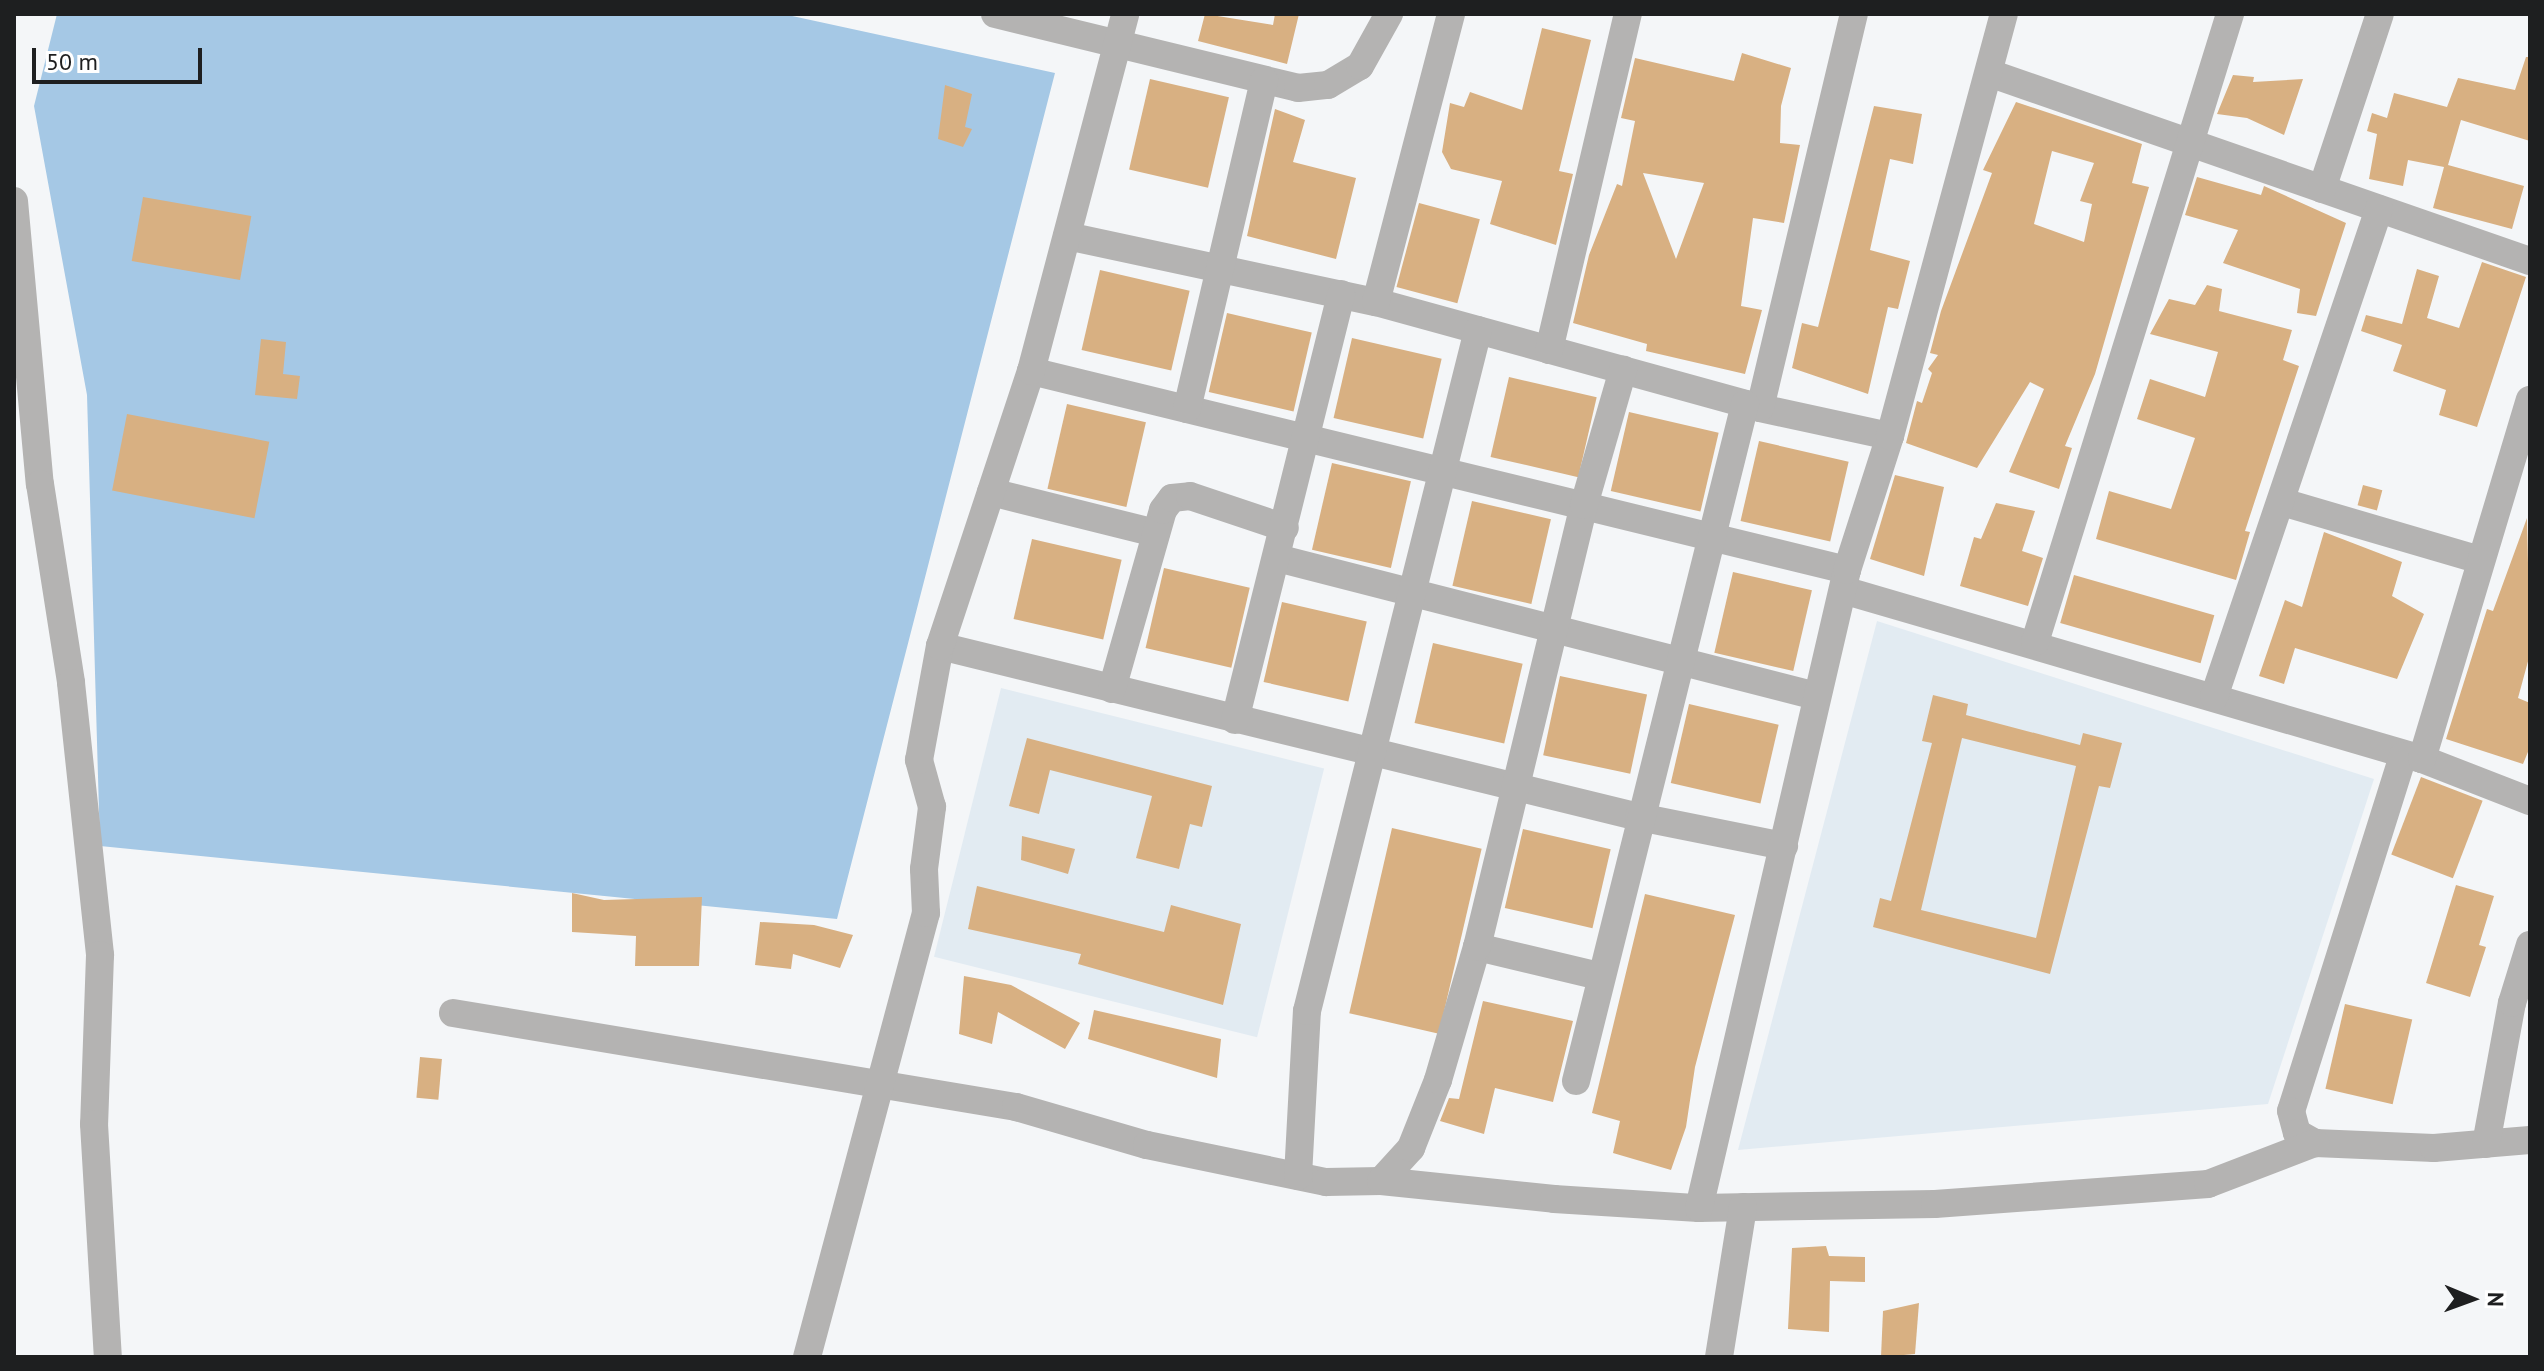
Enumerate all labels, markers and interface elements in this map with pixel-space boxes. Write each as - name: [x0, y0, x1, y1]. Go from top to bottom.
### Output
- scale bar: [36, 32, 206, 82]
- text: 50 m: [46, 46, 98, 77]
- north arrow: [2432, 1259, 2512, 1339]
- text: N: [2482, 1292, 2510, 1307]

